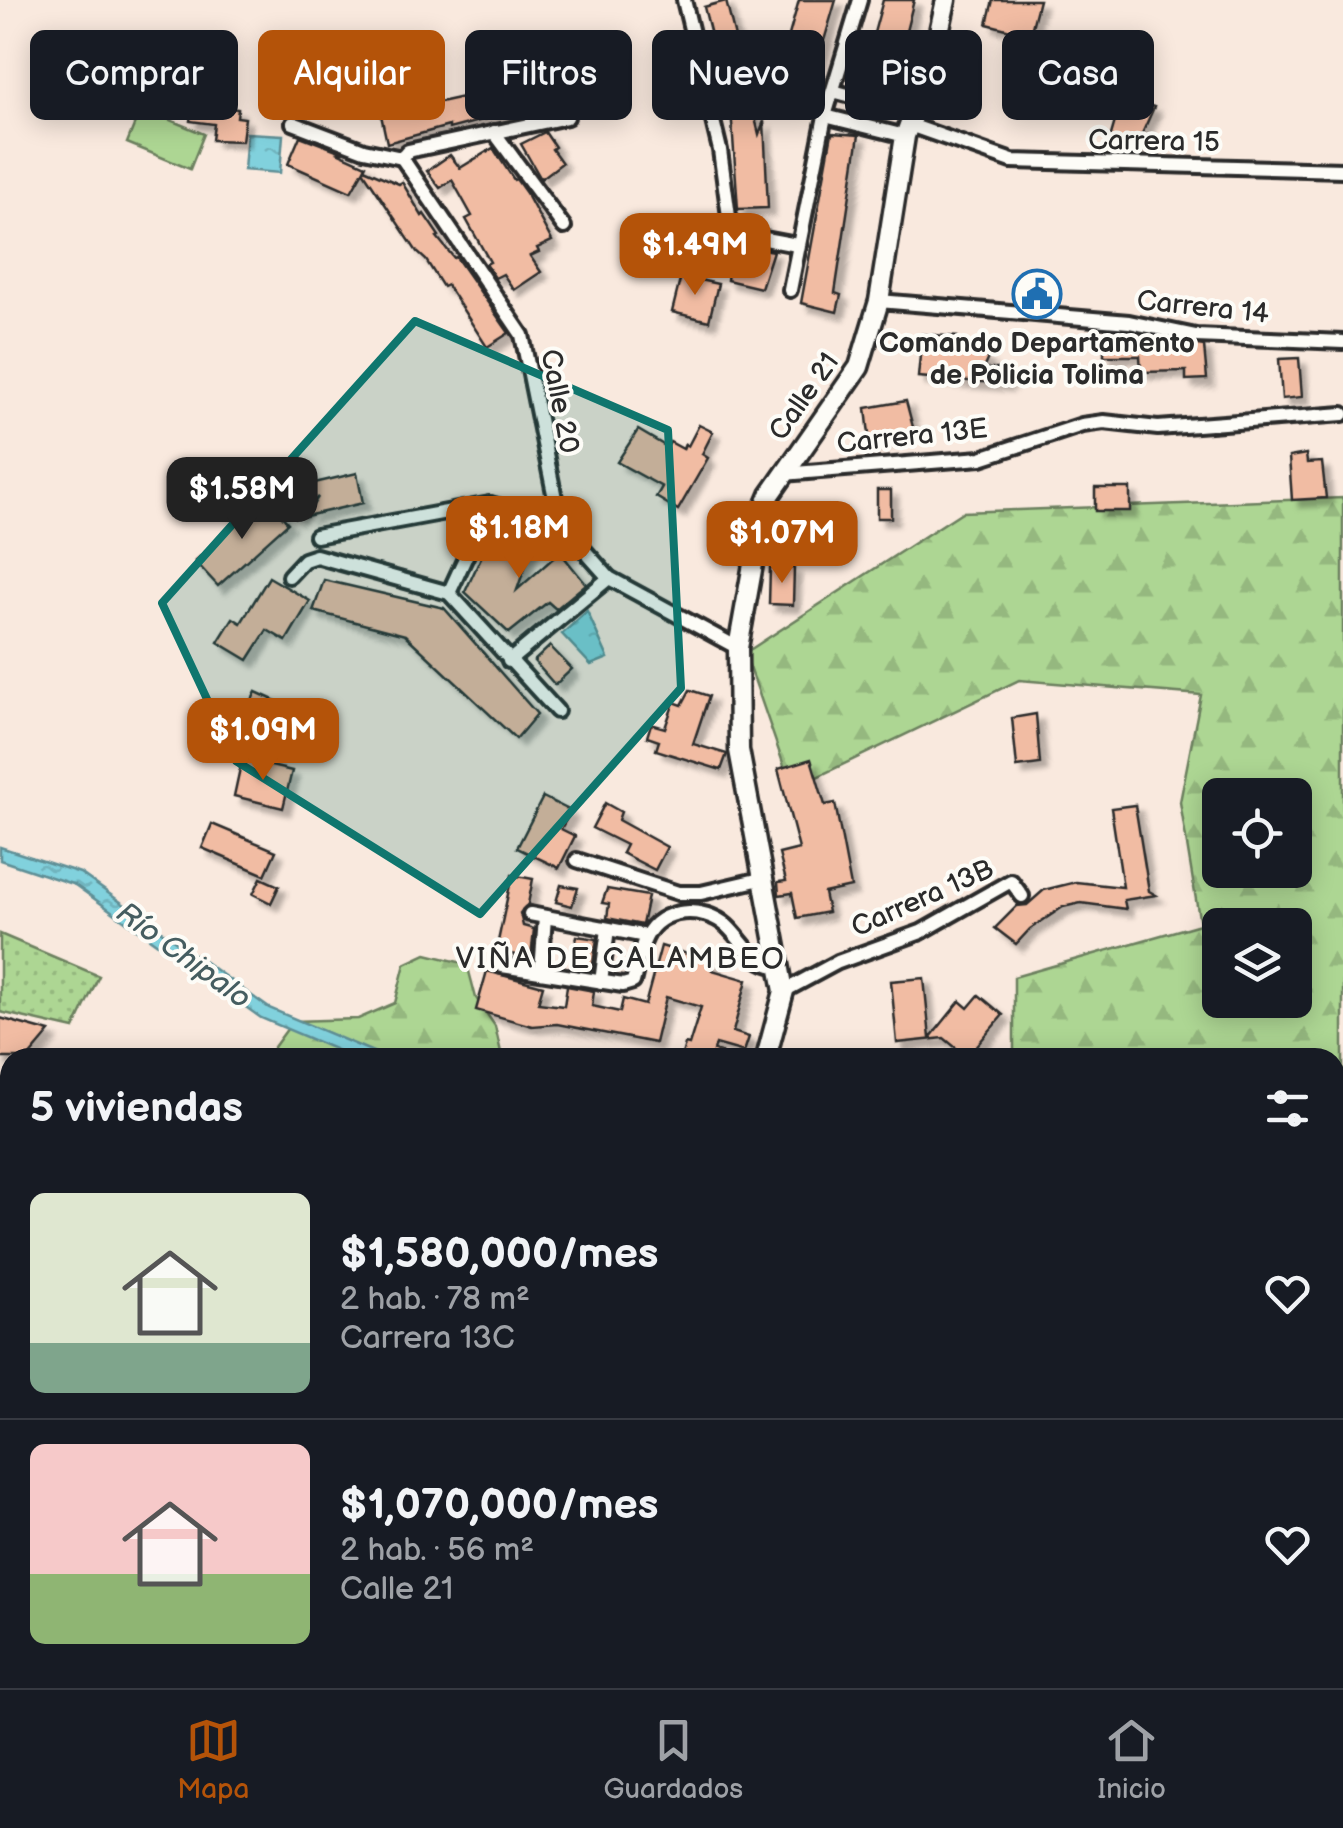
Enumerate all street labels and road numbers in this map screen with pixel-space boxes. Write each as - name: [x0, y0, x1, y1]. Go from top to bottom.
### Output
- street label: Carrera 15: [1088, 124, 1220, 159]
- street label: Carrera 14: [1135, 284, 1271, 331]
- street label: Calle 20: [533, 347, 586, 456]
- street label: Calle 21: [762, 347, 846, 447]
- street label: Carrera 13E: [835, 412, 989, 461]
- street label: Carrera 13B: [846, 852, 999, 944]

